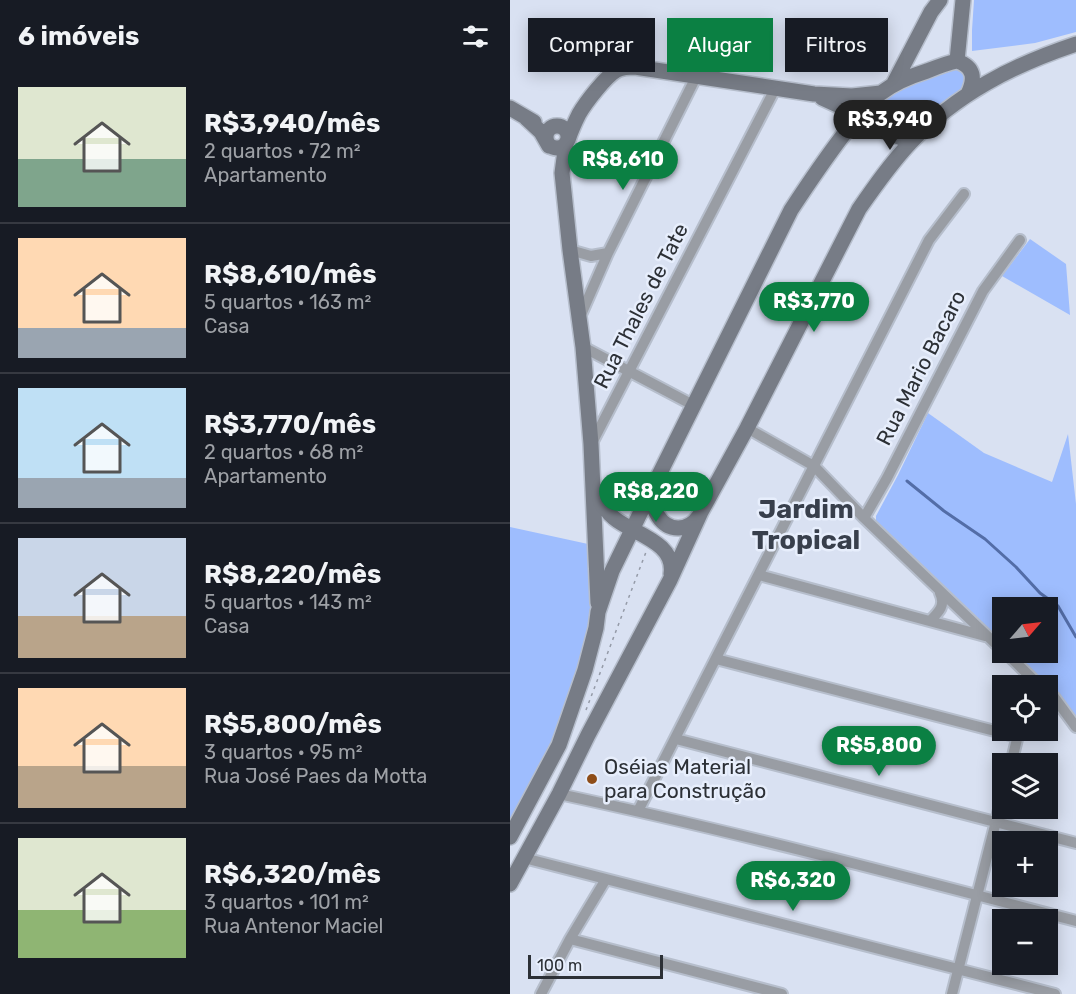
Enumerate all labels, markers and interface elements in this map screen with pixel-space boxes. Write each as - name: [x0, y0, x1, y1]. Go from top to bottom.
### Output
- chip: Comprar: [528, 18, 655, 72]
- chip: Alugar: [667, 18, 773, 72]
- chip: Filtros: [785, 18, 888, 72]
- icon: filters: [459, 20, 492, 53]
- text: 6 imóveis: [18, 21, 139, 52]
- pin: R$3,940: [835, 100, 945, 151]
- text: R$3,940: [847, 107, 933, 131]
- text: R$3,940/mês: [204, 108, 380, 139]
- icon: home: [66, 111, 138, 183]
- text: 2 quartos · 72 m²: [204, 139, 361, 163]
- pin: R$8,610: [568, 140, 678, 191]
- text: R$8,610: [582, 147, 664, 171]
- text: Apartamento: [204, 163, 327, 187]
- street label: Rua Thales de Tate: [588, 219, 693, 393]
- text: R$8,610/mês: [204, 259, 377, 290]
- icon: home: [66, 262, 138, 334]
- pin: R$3,770: [759, 282, 869, 333]
- street label: Rua Mario Bacaro: [871, 286, 970, 449]
- text: R$3,770: [773, 289, 855, 313]
- text: 5 quartos · 163 m²: [204, 290, 371, 314]
- text: Casa: [204, 314, 250, 338]
- text: R$3,770/mês: [204, 409, 376, 440]
- icon: home: [66, 412, 138, 484]
- text: 2 quartos · 68 m²: [204, 440, 363, 464]
- text: Apartamento: [204, 464, 327, 488]
- pin: R$8,220: [601, 472, 711, 523]
- text: R$8,220: [613, 479, 699, 503]
- district label: Jardim Tropical: [752, 493, 860, 556]
- text: R$8,220/mês: [204, 559, 381, 590]
- icon: home: [66, 562, 138, 634]
- text: 5 quartos · 143 m²: [204, 590, 372, 614]
- north arrow: [992, 597, 1058, 663]
- map controls: [992, 597, 1058, 975]
- text: Casa: [204, 614, 250, 638]
- button: locate: [992, 675, 1058, 741]
- text: R$5,800/mês: [204, 709, 382, 740]
- icon: home: [66, 712, 138, 784]
- pin: R$5,800: [824, 726, 934, 777]
- text: R$5,800: [836, 733, 922, 757]
- text: 3 quartos · 95 m²: [204, 740, 363, 764]
- button: layers: [992, 753, 1058, 819]
- place label: Oséias Material para Construção: [604, 754, 766, 803]
- text: Rua José Paes da Motta: [204, 764, 427, 788]
- marker: Oséias Material para Construção: [585, 772, 599, 786]
- button: +: [992, 831, 1058, 897]
- text: R$6,320/mês: [204, 859, 381, 890]
- pin: R$6,320: [738, 861, 848, 912]
- icon: home: [66, 862, 138, 934]
- text: R$6,320: [750, 868, 836, 892]
- text: 3 quartos · 101 m²: [204, 890, 369, 914]
- button: −: [992, 909, 1058, 975]
- text: Rua Antenor Maciel: [204, 914, 383, 938]
- scale bar: [528, 952, 663, 980]
- text: 100 m: [537, 956, 582, 975]

